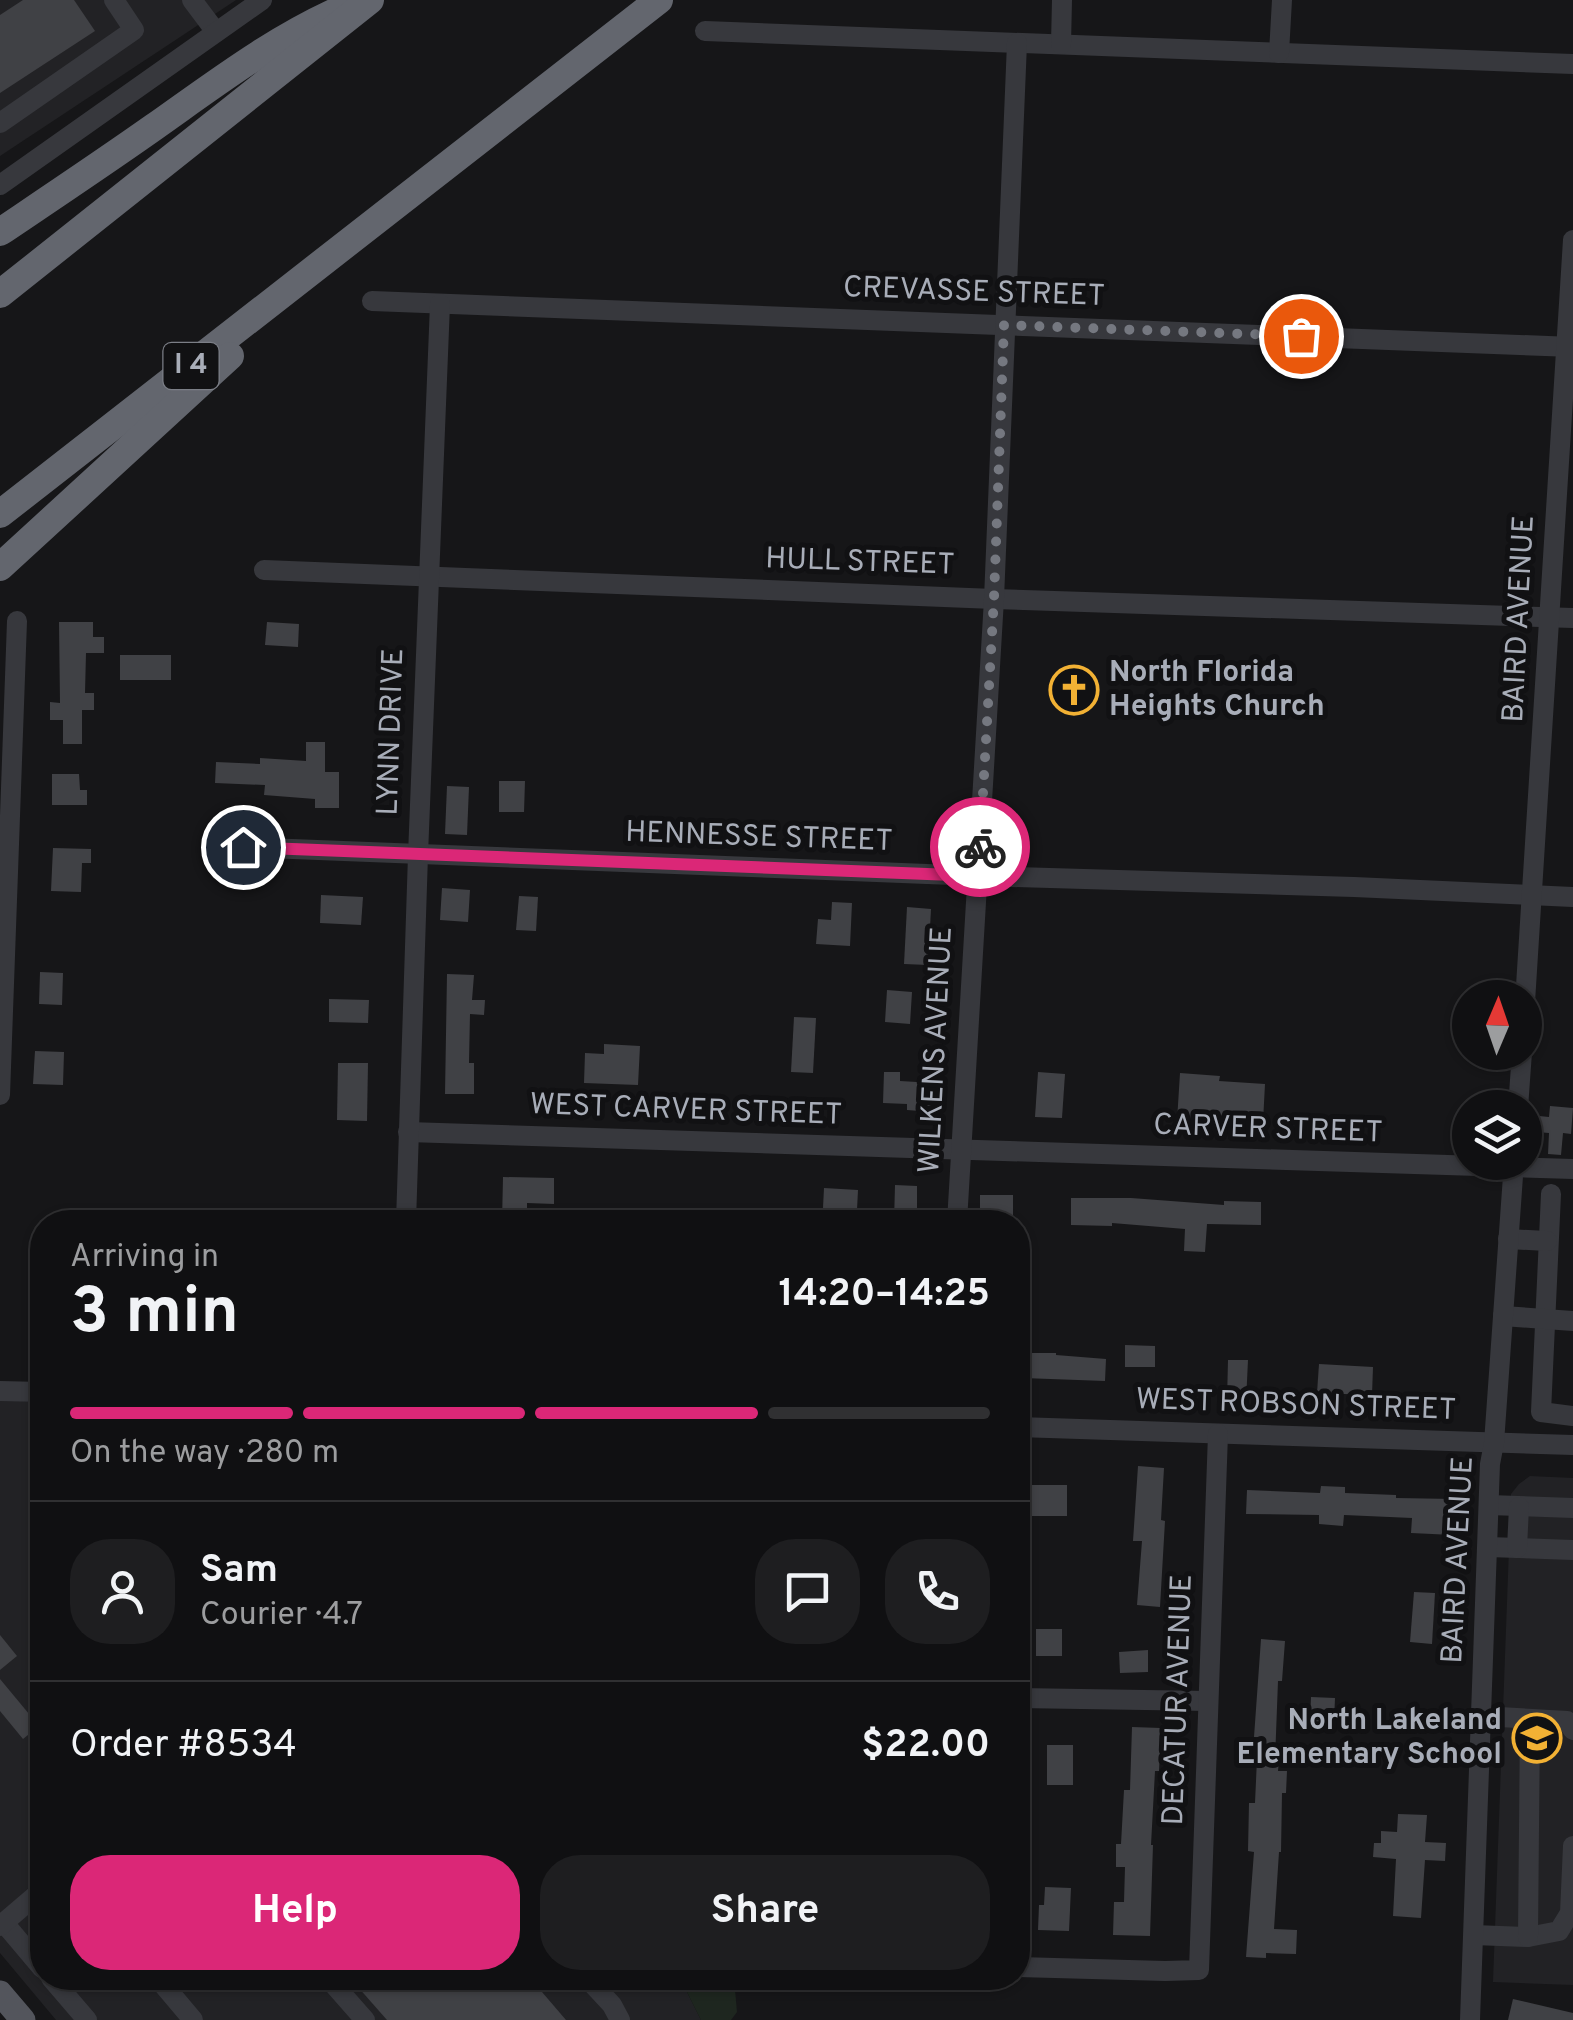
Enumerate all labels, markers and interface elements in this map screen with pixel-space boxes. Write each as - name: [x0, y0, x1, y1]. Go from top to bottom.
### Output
- street label: CREVASSE STREET: [842, 270, 1106, 316]
- pin: [1259, 294, 1344, 379]
- icon: bag: [1274, 309, 1329, 364]
- road number: I 4: [164, 343, 218, 389]
- street label: BAIRD AVENUE: [1496, 514, 1544, 724]
- street label: HULL STREET: [765, 541, 955, 585]
- street label: LYNN DRIVE: [371, 648, 413, 816]
- place label: North Florida Heights Church: [1109, 655, 1325, 726]
- church icon: North Florida Heights Church: [1048, 664, 1100, 716]
- courier: [930, 797, 1030, 897]
- pin: [201, 805, 286, 890]
- street label: HENNESSE STREET: [625, 815, 893, 861]
- icon: home: [216, 820, 271, 875]
- icon: bike: [953, 820, 1008, 875]
- street label: WILKENS AVENUE: [912, 926, 962, 1174]
- north arrow: [1452, 980, 1542, 1070]
- map controls: [1452, 980, 1542, 1180]
- street label: WEST CARVER STREET: [529, 1087, 843, 1135]
- button: layers: [1452, 1090, 1542, 1180]
- street label: CARVER STREET: [1153, 1108, 1383, 1152]
- text: Arriving in: [70, 1238, 219, 1278]
- text: 14:20–14:25: [779, 1271, 990, 1320]
- text: 3 min: [70, 1274, 239, 1356]
- street label: WEST ROBSON STREET: [1135, 1382, 1457, 1430]
- text: On the way · 280 m: [70, 1434, 339, 1474]
- street label: BAIRD AVENUE: [1435, 1455, 1483, 1665]
- button: person: [70, 1539, 175, 1644]
- button: chat: [755, 1539, 860, 1644]
- button: phone: [885, 1539, 990, 1644]
- text: Sam: [200, 1547, 278, 1596]
- street label: DECATUR AVENUE: [1156, 1574, 1202, 1826]
- text: Courier · 4.7: [200, 1596, 363, 1636]
- place label: North Lakeland Elementary School: [1236, 1703, 1502, 1774]
- school or university icon: North Lakeland Elementary School: [1511, 1712, 1563, 1764]
- text: Order #8534: [70, 1722, 297, 1771]
- text: $22.00: [861, 1722, 990, 1771]
- button: Help: [70, 1855, 520, 1970]
- button: Share: [540, 1855, 990, 1970]

